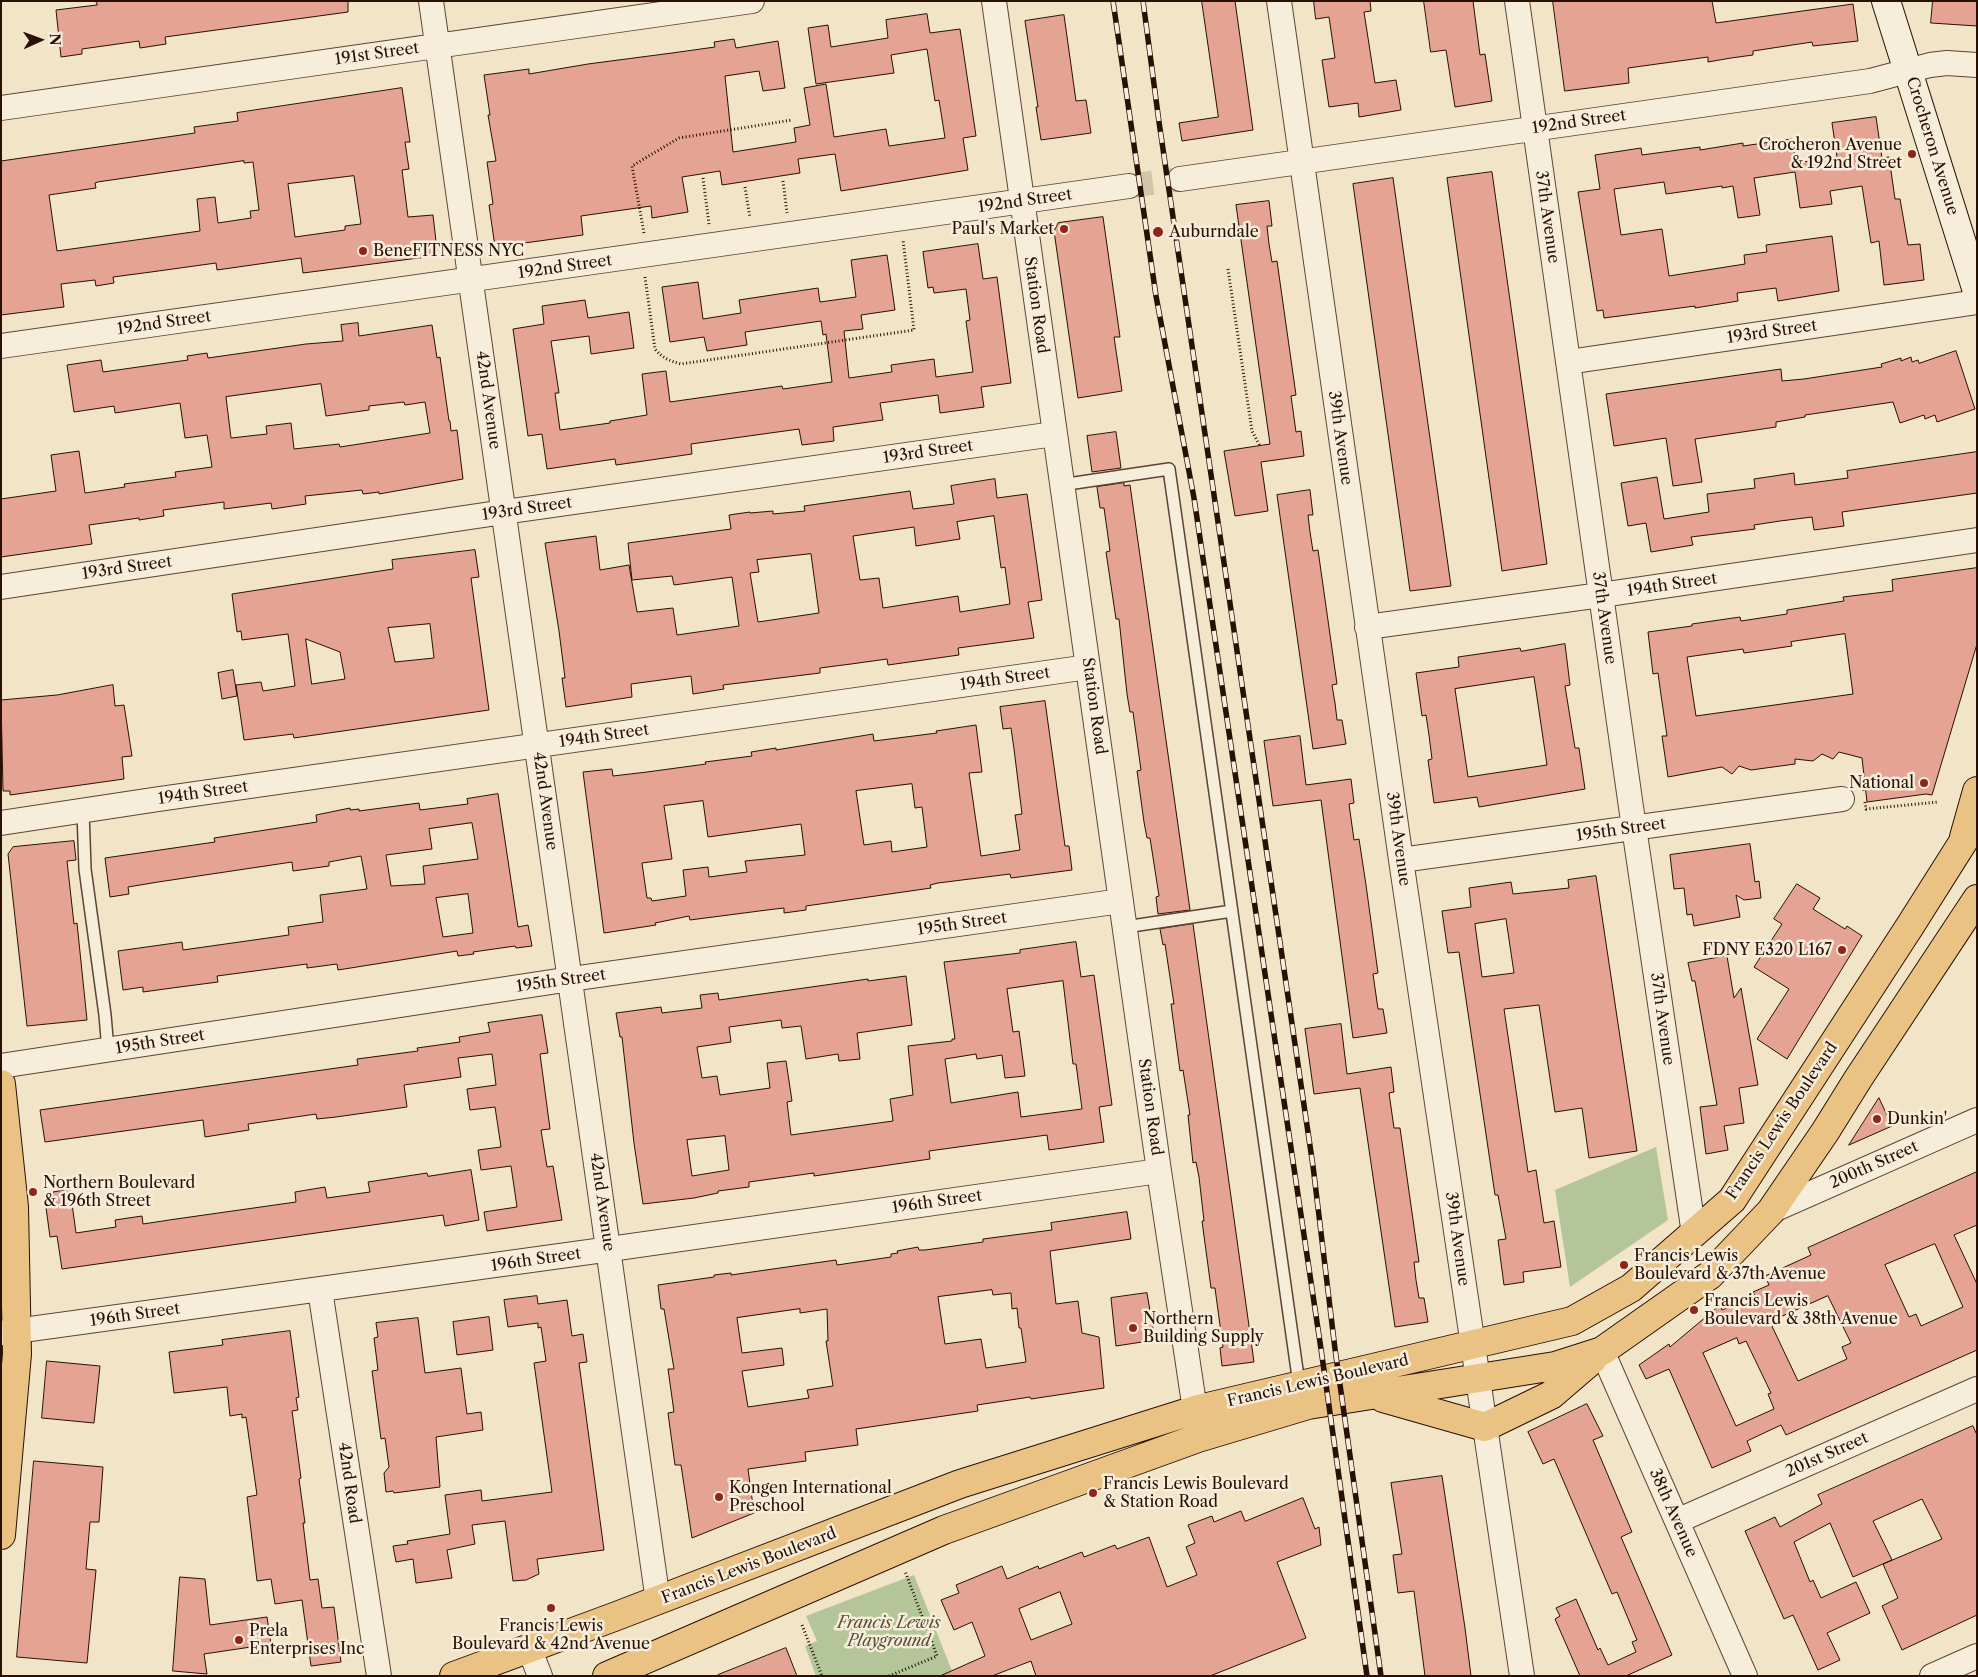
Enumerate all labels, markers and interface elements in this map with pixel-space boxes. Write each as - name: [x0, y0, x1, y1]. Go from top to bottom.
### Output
- north arrow: [15, 15, 65, 65]
- text: N: [46, 33, 64, 46]
- street label: 191st Street: [334, 39, 420, 69]
- street label: Crocheron Avenue: [1902, 75, 1962, 217]
- street label: 192nd Street: [1531, 106, 1627, 138]
- place label: Crocheron Avenue & 192nd Street: [1758, 135, 1902, 173]
- marker: Crocheron Avenue & 192nd Street: [1906, 148, 1918, 160]
- street label: 37th Avenue: [1531, 169, 1563, 265]
- street label: 192nd Street: [977, 185, 1073, 217]
- place label: Paul's Market: [952, 219, 1054, 239]
- place label: Auburndale: [1169, 222, 1259, 242]
- marker: Paul's Market: [1058, 223, 1070, 235]
- marker: Auburndale: [1151, 225, 1165, 239]
- place label: BeneFITNESS NYC: [373, 241, 524, 261]
- marker: BeneFITNESS NYC: [357, 245, 369, 257]
- street label: 192nd Street: [517, 251, 613, 283]
- street label: Station Road: [1020, 255, 1052, 355]
- street label: 192nd Street: [116, 307, 212, 339]
- street label: 193rd Street: [1726, 316, 1818, 348]
- street label: 42nd Avenue: [472, 349, 504, 451]
- street label: 39th Avenue: [1324, 390, 1356, 486]
- street label: 193rd Street: [882, 436, 974, 468]
- street label: 193rd Street: [481, 493, 573, 525]
- street label: 193rd Street: [81, 552, 173, 584]
- street label: 194th Street: [1626, 569, 1718, 601]
- street label: 37th Avenue: [1588, 570, 1620, 666]
- street label: Station Road: [1078, 656, 1110, 756]
- street label: 194th Street: [959, 663, 1051, 695]
- street label: 194th Street: [558, 720, 650, 752]
- street label: 42nd Avenue: [529, 750, 561, 852]
- place label: National: [1849, 773, 1914, 793]
- street label: 194th Street: [157, 777, 249, 809]
- marker: National: [1918, 777, 1930, 789]
- street label: 39th Avenue: [1382, 791, 1414, 887]
- street label: 195th Street: [1575, 814, 1667, 846]
- street label: 195th Street: [916, 908, 1008, 940]
- place label: FDNY E320 L167: [1702, 940, 1832, 960]
- marker: FDNY E320 L167: [1836, 944, 1848, 956]
- street label: 195th Street: [515, 965, 607, 997]
- street label: 37th Avenue: [1646, 971, 1678, 1067]
- street label: 195th Street: [114, 1025, 206, 1059]
- street label: Francis Lewis Boulevard: [1722, 1039, 1842, 1203]
- street label: Station Road: [1134, 1057, 1166, 1157]
- place label: Dunkin': [1887, 1109, 1947, 1129]
- marker: Dunkin': [1871, 1113, 1883, 1125]
- street label: 200th Street: [1827, 1137, 1921, 1193]
- street label: 42nd Avenue: [586, 1151, 618, 1253]
- place label: Northern Boulevard & 196th Street: [43, 1173, 195, 1211]
- marker: Northern Boulevard & 196th Street: [27, 1186, 39, 1198]
- street label: 196th Street: [891, 1186, 983, 1218]
- street label: 39th Avenue: [1441, 1191, 1473, 1287]
- street label: 196th Street: [490, 1244, 582, 1276]
- place label: Francis Lewis Boulevard & 37th Avenue: [1634, 1246, 1826, 1284]
- marker: Francis Lewis Boulevard & 37th Avenue: [1618, 1259, 1630, 1271]
- place label: Francis Lewis Boulevard & 38th Avenue: [1704, 1291, 1898, 1329]
- street label: 196th Street: [89, 1299, 181, 1331]
- marker: Francis Lewis Boulevard & 38th Avenue: [1688, 1304, 1700, 1316]
- place label: Northern Building Supply: [1143, 1309, 1264, 1347]
- marker: Northern Building Supply: [1127, 1322, 1139, 1334]
- street label: Francis Lewis Boulevard: [1225, 1351, 1411, 1411]
- street label: 201st Street: [1783, 1428, 1871, 1482]
- street label: 42nd Road: [334, 1441, 364, 1525]
- street label: 38th Avenue: [1645, 1466, 1701, 1560]
- place label: Francis Lewis Boulevard & Station Road: [1103, 1474, 1289, 1512]
- place label: Kongen International Preschool: [729, 1478, 892, 1516]
- marker: Francis Lewis Boulevard & Station Road: [1087, 1487, 1099, 1499]
- marker: Kongen International Preschool: [713, 1491, 725, 1503]
- street label: Francis Lewis Boulevard: [659, 1524, 839, 1608]
- marker: Francis Lewis Boulevard & 42nd Avenue: [545, 1602, 557, 1614]
- park label: Francis Lewis Playground: [837, 1613, 941, 1651]
- place label: Francis Lewis Boulevard & 42nd Avenue: [452, 1616, 650, 1654]
- place label: Prela Enterprises Inc: [249, 1621, 364, 1659]
- marker: Prela Enterprises Inc: [233, 1634, 245, 1646]

